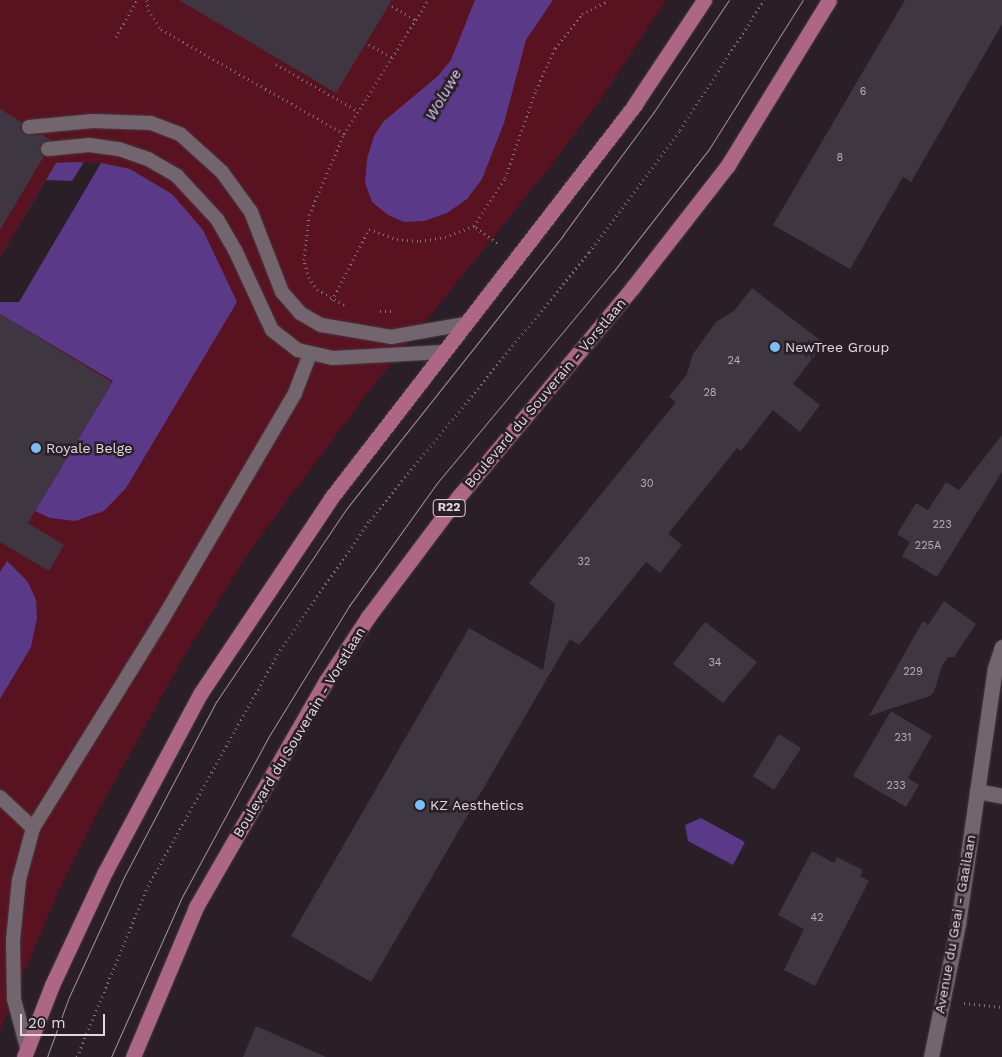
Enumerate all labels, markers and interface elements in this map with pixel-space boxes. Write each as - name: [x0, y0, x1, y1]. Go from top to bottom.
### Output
- water label: Woluwe: [422, 66, 466, 124]
- house number: 6: [860, 85, 866, 99]
- house number: 8: [837, 151, 843, 165]
- street label: Boulevard du Souverain - Vorstlaan: [461, 295, 629, 491]
- place label: NewTree Group: [785, 339, 889, 355]
- marker: NewTree Group: [769, 341, 781, 353]
- house number: 24: [728, 354, 740, 368]
- house number: 28: [703, 386, 717, 400]
- place label: Royale Belge: [46, 440, 132, 456]
- marker: Royale Belge: [30, 442, 42, 454]
- house number: 30: [640, 477, 654, 491]
- road number: R22: [432, 498, 466, 518]
- house number: 223: [932, 518, 952, 532]
- house number: 225A: [915, 539, 941, 553]
- house number: 32: [578, 555, 590, 569]
- street label: Boulevard du Souverain - Vorstlaan: [229, 624, 369, 840]
- house number: 34: [708, 656, 722, 670]
- house number: 229: [903, 665, 923, 679]
- house number: 231: [894, 731, 912, 745]
- house number: 233: [886, 779, 906, 793]
- place label: KZ Aesthetics: [430, 797, 525, 813]
- marker: KZ Aesthetics: [414, 799, 426, 811]
- street label: Avenue du Geai - Gaailaan: [931, 833, 979, 1015]
- house number: 42: [810, 911, 824, 925]
- scale bar: [22, 1004, 108, 1036]
- text: 20 m: [28, 1014, 66, 1032]

